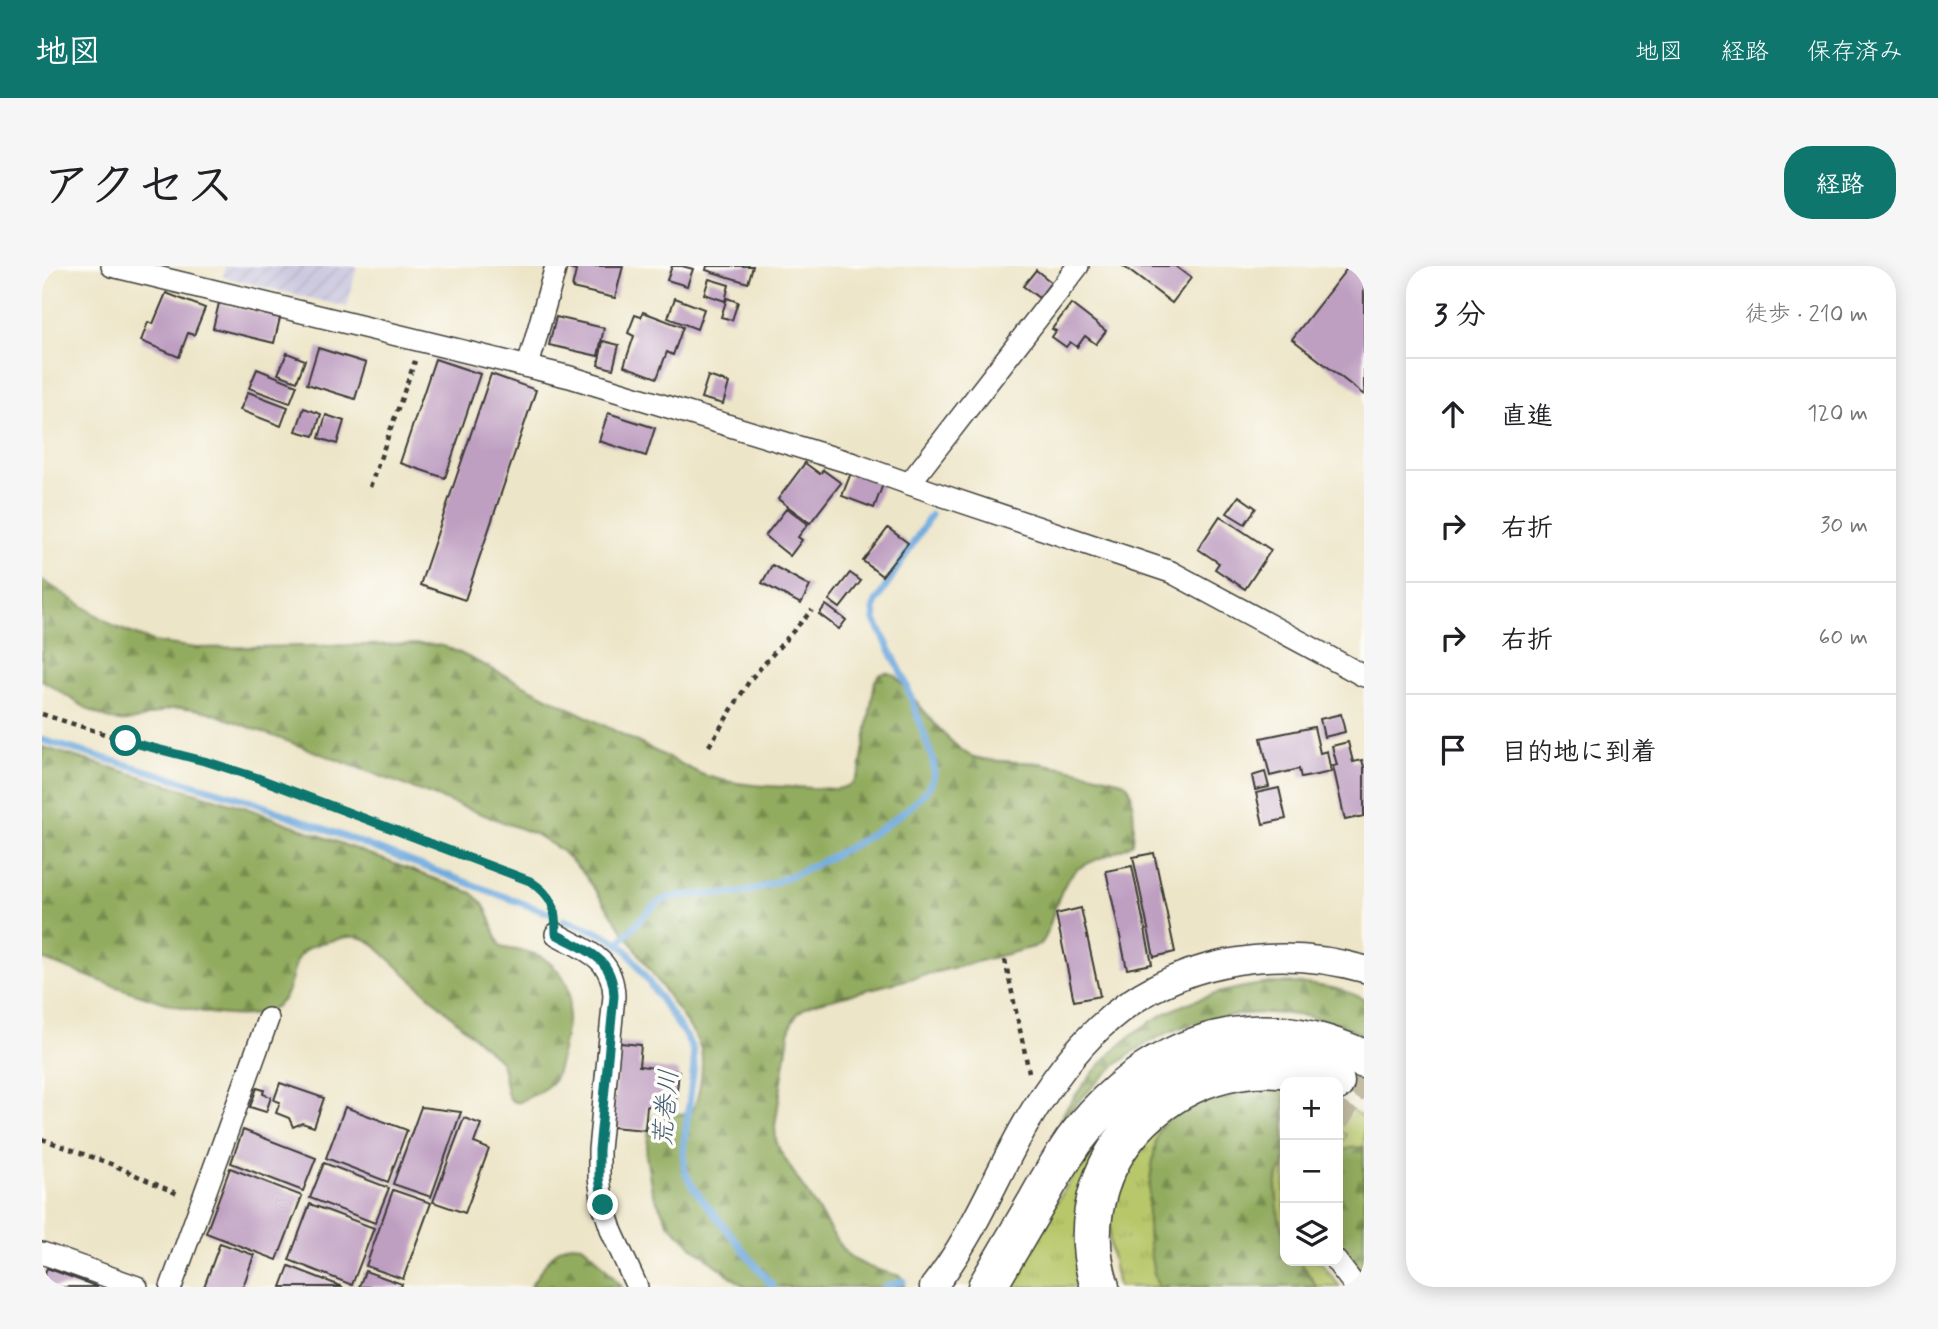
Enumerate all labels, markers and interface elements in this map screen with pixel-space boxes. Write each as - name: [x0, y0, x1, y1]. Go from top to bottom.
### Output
- text: 地図: [35, 31, 101, 75]
- text: 地図: [1635, 37, 1683, 68]
- text: 経路: [1721, 37, 1769, 68]
- text: 保存済み: [1807, 37, 1903, 68]
- button: 経路: [1784, 146, 1896, 219]
- text: アクセス: [42, 155, 235, 220]
- text: 3 分: [1434, 296, 1486, 335]
- text: 徒歩 · 210 m: [1745, 300, 1868, 330]
- icon: ahead: [1434, 395, 1472, 433]
- text: 120 m: [1807, 399, 1868, 429]
- text: 直進: [1501, 400, 1553, 434]
- icon: right: [1434, 507, 1472, 545]
- text: 30 m: [1820, 511, 1868, 541]
- text: 右折: [1501, 512, 1553, 546]
- icon: right: [1434, 619, 1472, 657]
- text: 60 m: [1819, 623, 1868, 653]
- text: 右折: [1501, 624, 1553, 658]
- route start: [110, 725, 141, 756]
- icon: arrive: [1434, 731, 1472, 769]
- text: 目的地に到着: [1501, 736, 1657, 770]
- water label: 荒巻川: [647, 1068, 687, 1148]
- map controls: [1280, 1077, 1343, 1266]
- button: +: [1280, 1077, 1343, 1140]
- button: −: [1280, 1140, 1343, 1203]
- route end: [587, 1189, 618, 1220]
- button: layers: [1280, 1203, 1343, 1266]

